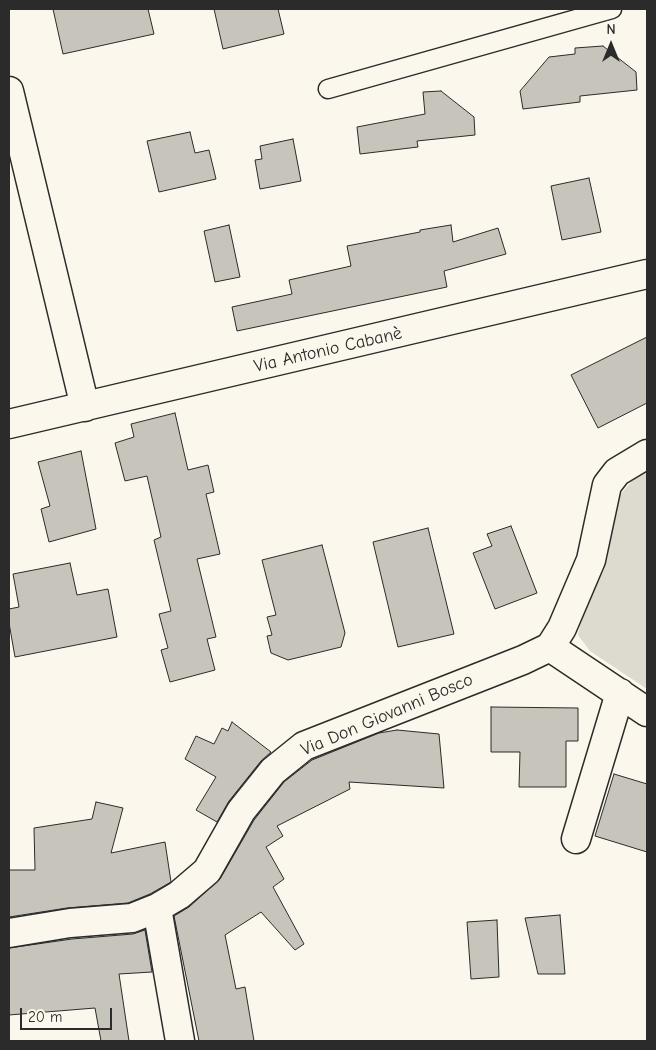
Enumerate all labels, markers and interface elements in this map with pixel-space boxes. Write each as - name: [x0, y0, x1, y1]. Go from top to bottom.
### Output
- north arrow: [586, 20, 636, 70]
- text: N: [606, 21, 616, 38]
- street label: Via Antonio Cabanè: [252, 322, 404, 378]
- street label: Via Don Giovanni Bosco: [298, 669, 476, 761]
- scale bar: [22, 998, 115, 1030]
- text: 20 m: [28, 1008, 62, 1026]

